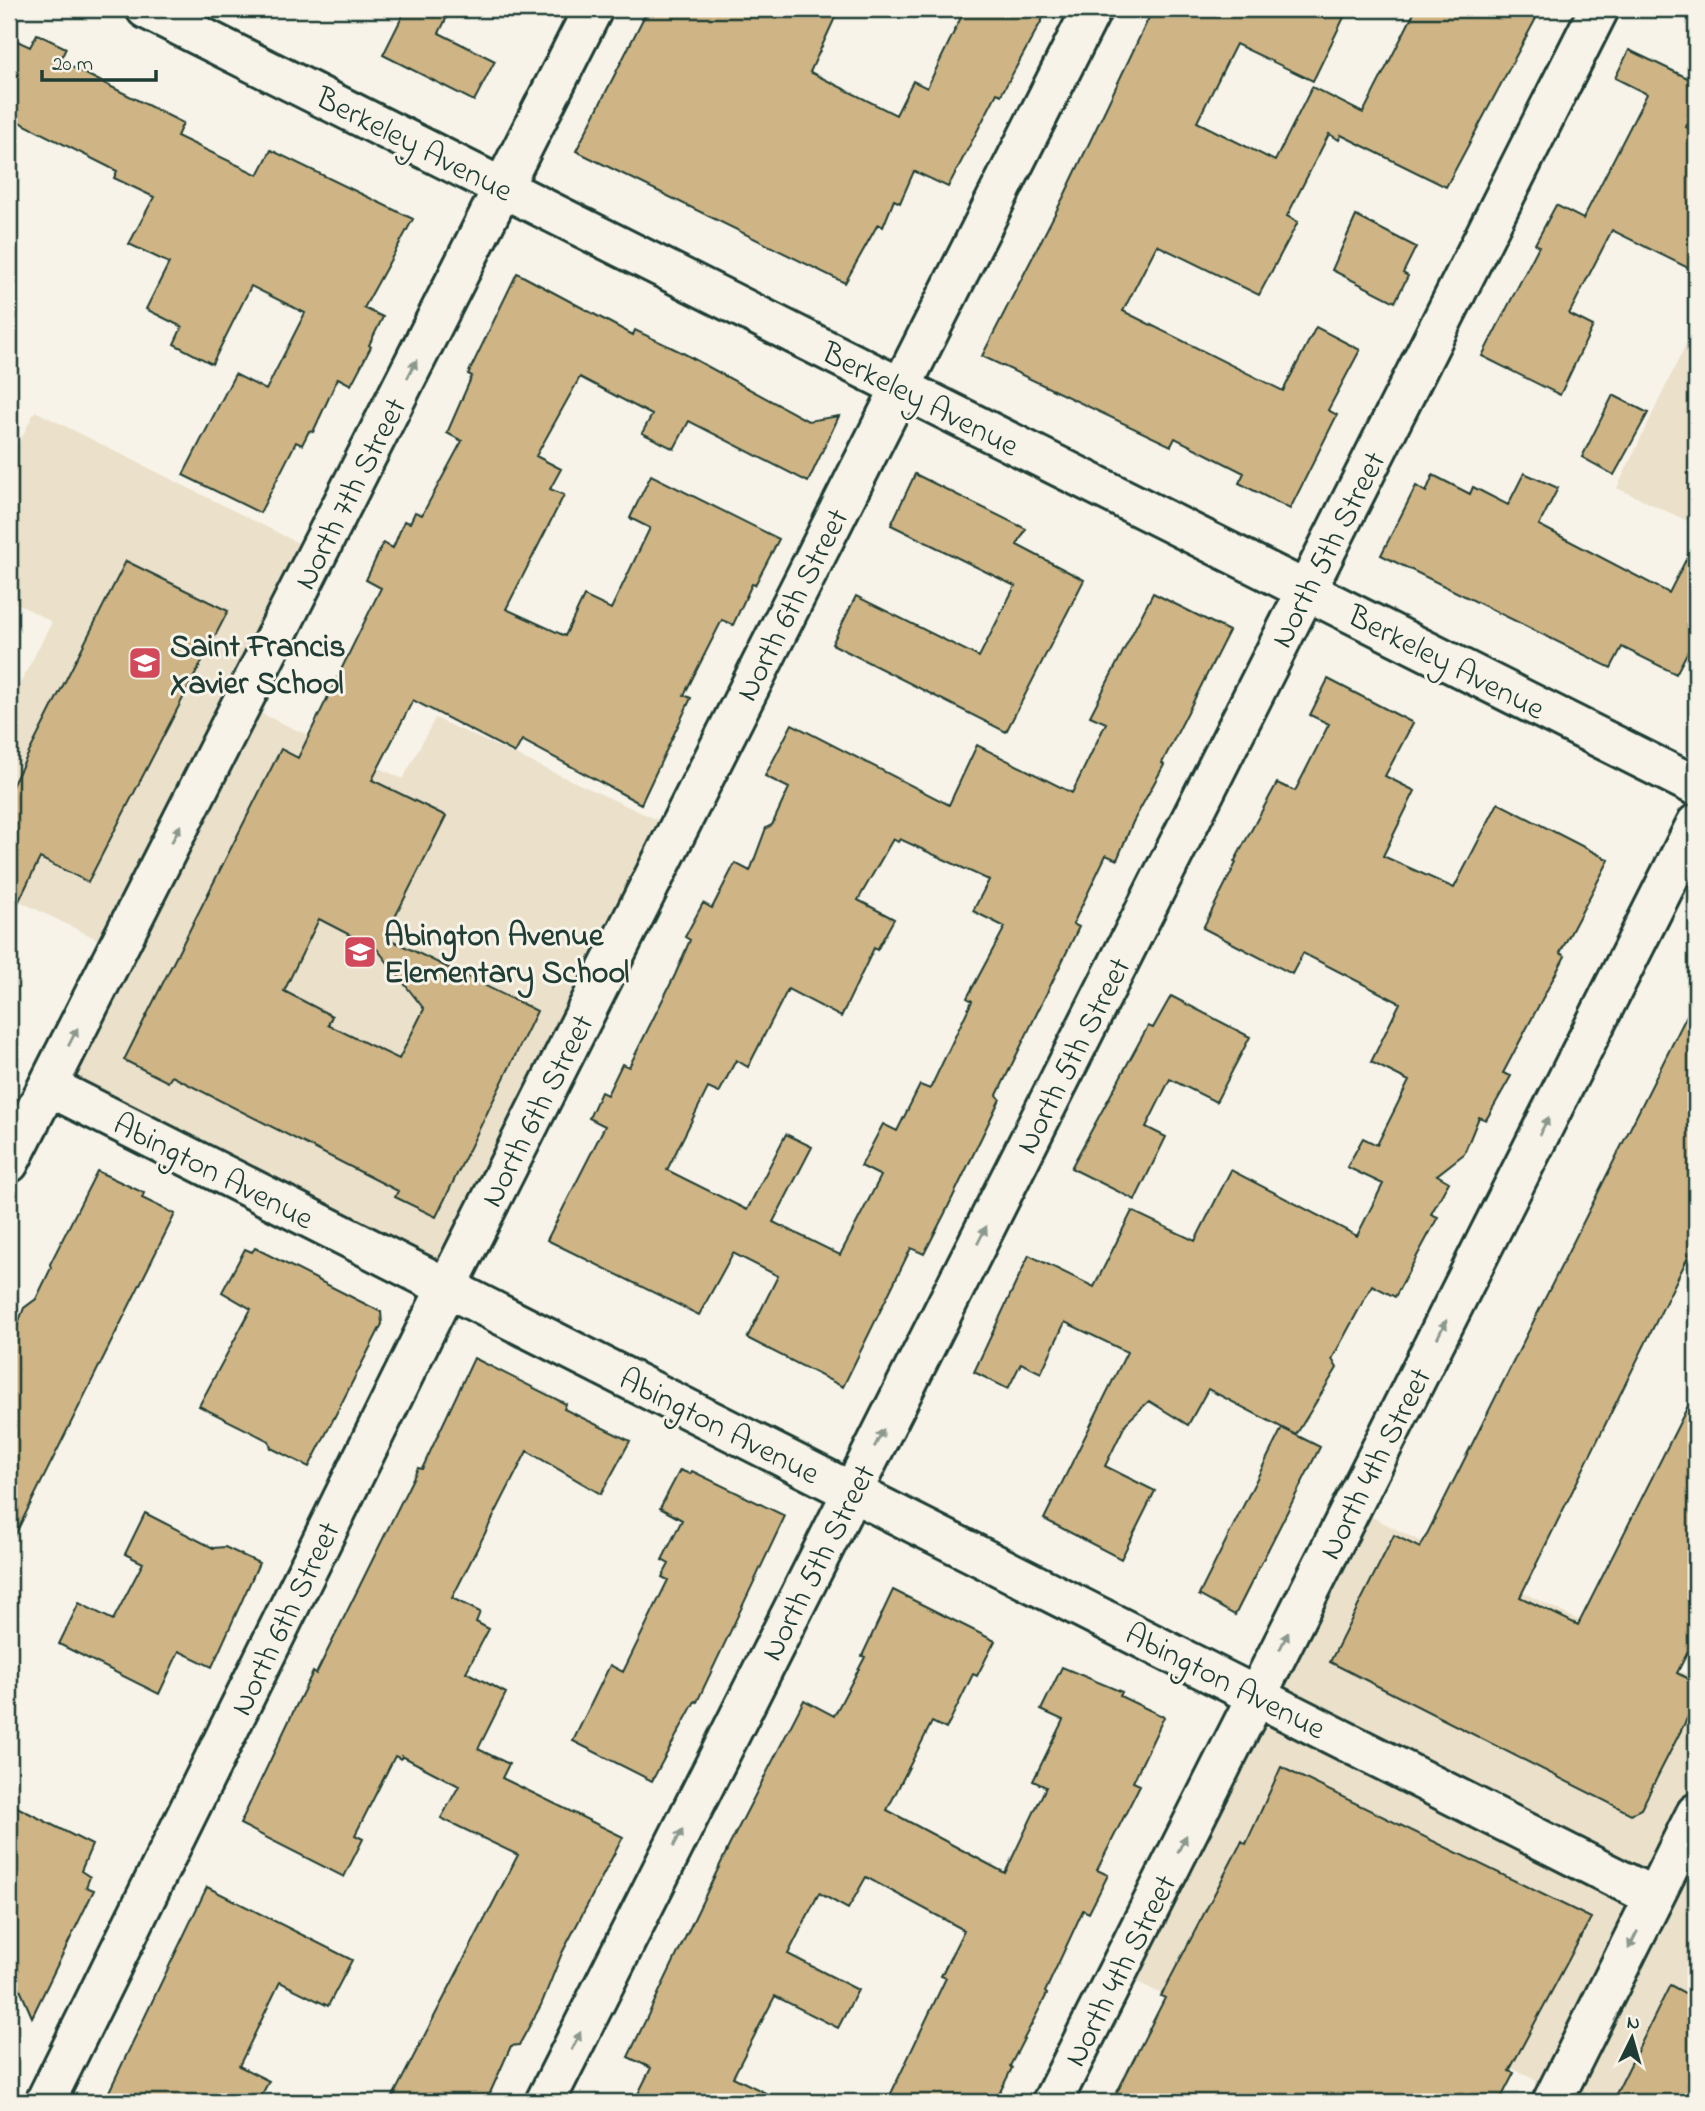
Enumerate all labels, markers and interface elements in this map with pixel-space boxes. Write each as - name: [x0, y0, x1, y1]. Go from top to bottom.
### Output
- scale bar: [42, 38, 156, 82]
- text: 20 m: [52, 50, 93, 80]
- street label: Berkeley Avenue: [306, 76, 521, 216]
- street label: Berkeley Avenue: [812, 331, 1027, 471]
- one-way arrow: [406, 359, 417, 379]
- street label: North 7th Street: [284, 390, 421, 599]
- street label: North 5th Street: [1260, 444, 1400, 657]
- street label: North 6th Street: [725, 501, 863, 710]
- street label: Berkeley Avenue: [1338, 594, 1553, 734]
- place label: Saint Francis Xavier School: [170, 625, 346, 709]
- school or university icon: Saint Francis Xavier School: [126, 644, 164, 682]
- one-way arrow: [170, 824, 181, 844]
- place label: Abington Avenue Elementary School: [384, 914, 629, 999]
- school or university icon: Abington Avenue Elementary School: [341, 933, 379, 971]
- street label: North 5th Street: [1005, 950, 1145, 1163]
- street label: North 6th Street: [470, 1007, 608, 1216]
- one-way arrow: [67, 1027, 79, 1047]
- street label: Abington Avenue: [104, 1102, 321, 1244]
- one-way arrow: [1539, 1116, 1550, 1136]
- one-way arrow: [976, 1225, 987, 1245]
- one-way arrow: [1436, 1319, 1447, 1339]
- street label: Abington Avenue: [610, 1357, 827, 1499]
- street label: North 4th Street: [1309, 1360, 1446, 1569]
- one-way arrow: [874, 1428, 885, 1448]
- street label: North 5th Street: [750, 1457, 890, 1670]
- street label: North 6th Street: [220, 1514, 355, 1725]
- street label: Abington Avenue: [1116, 1612, 1333, 1754]
- one-way arrow: [1278, 1631, 1290, 1651]
- one-way arrow: [672, 1828, 683, 1848]
- one-way arrow: [1175, 1834, 1187, 1854]
- street label: North 4th Street: [1054, 1867, 1191, 2076]
- one-way arrow: [1627, 1930, 1638, 1950]
- north arrow: [1596, 2002, 1666, 2072]
- text: N: [1626, 2010, 1641, 2038]
- one-way arrow: [570, 2031, 581, 2051]

